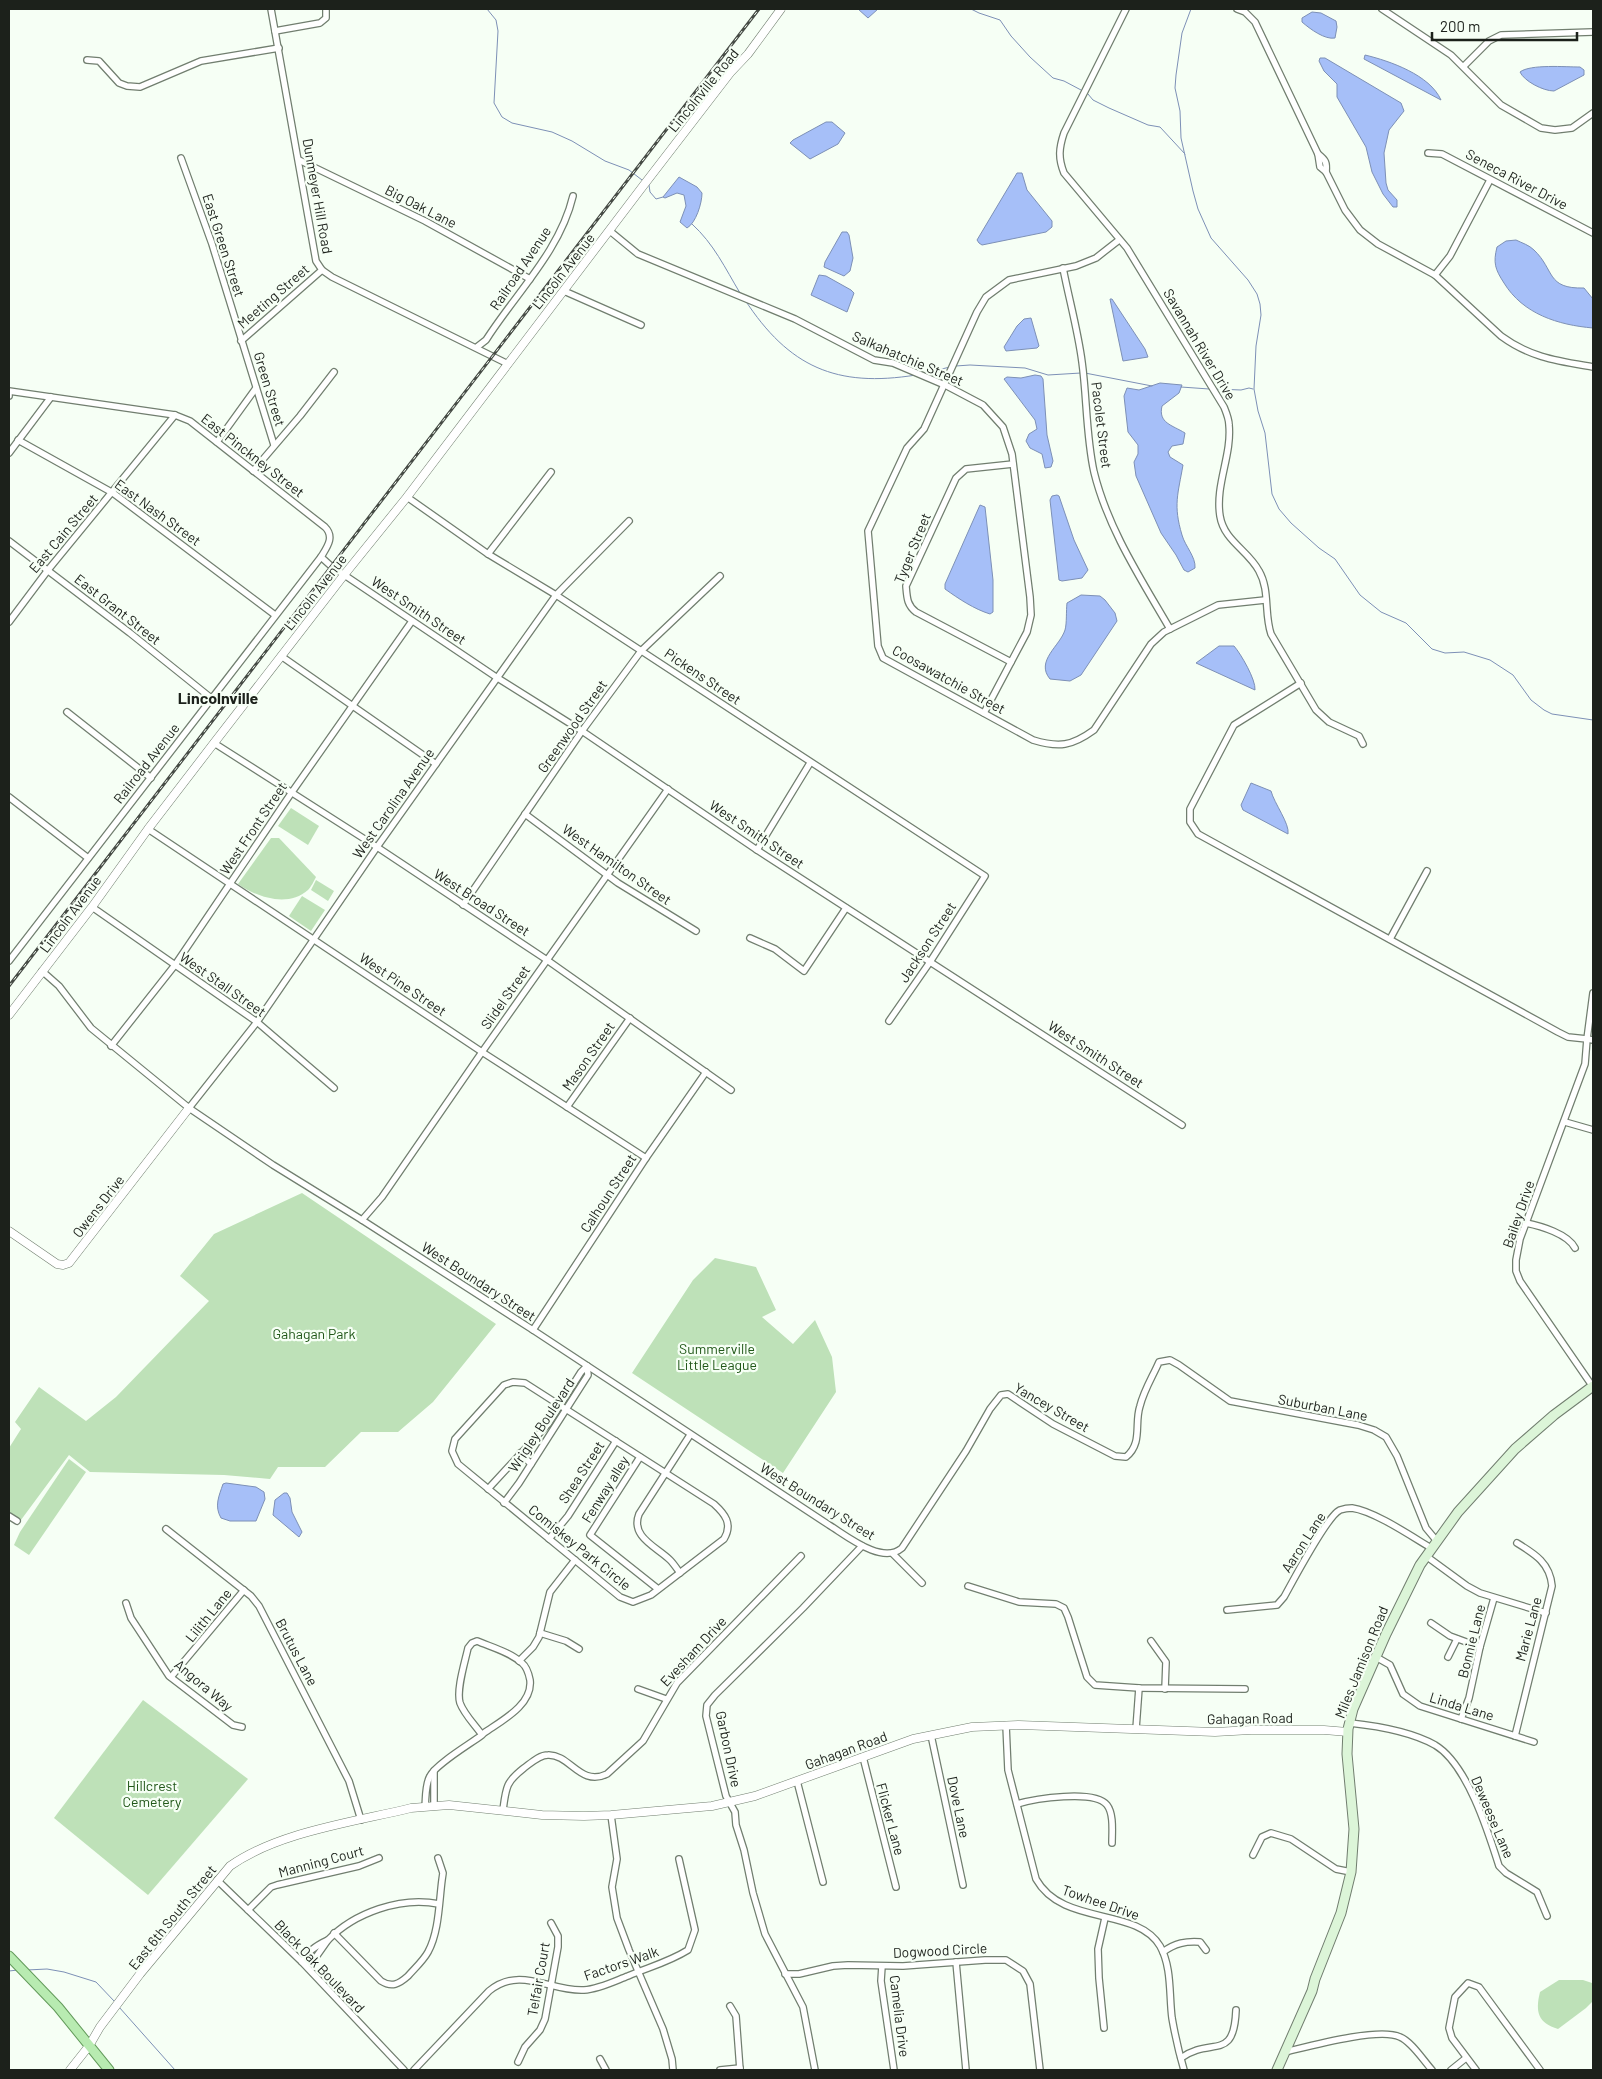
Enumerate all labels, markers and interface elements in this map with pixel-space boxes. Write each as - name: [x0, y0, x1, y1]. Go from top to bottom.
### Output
- scale bar: [1432, 10, 1577, 42]
- text: 200 m: [1440, 17, 1480, 35]
- street label: Lincolnville Road: [664, 45, 742, 135]
- street label: Dunmeyer Hill Road: [299, 137, 337, 255]
- street label: Seneca River Drive: [1463, 145, 1571, 213]
- street label: Big Oak Lane: [382, 181, 460, 231]
- street label: East Green Street: [199, 191, 249, 299]
- street label: Railroad Avenue: [486, 223, 554, 313]
- street label: Lincoln Avenue: [528, 230, 598, 312]
- street label: Meeting Street: [234, 260, 312, 332]
- street label: Savannah River Drive: [1160, 285, 1240, 403]
- street label: Salkahatchie Street: [850, 327, 966, 389]
- street label: Green Street: [251, 350, 289, 428]
- street label: Pacolet Street: [1088, 381, 1116, 469]
- street label: East Pinckney Street: [198, 410, 308, 500]
- street label: East Nash Street: [112, 475, 204, 549]
- street label: East Cain Street: [25, 490, 101, 576]
- street label: Tyger Street: [890, 510, 934, 586]
- street label: Lincoln Avenue: [280, 551, 350, 633]
- street label: East Grant Street: [72, 570, 164, 648]
- street label: West Smith Street: [368, 572, 470, 648]
- street label: Coosawatchie Street: [890, 641, 1008, 717]
- street label: Pickens Street: [661, 644, 745, 708]
- street label: Greenwood Street: [534, 676, 610, 776]
- district label: Lincolnville: [178, 688, 259, 707]
- street label: Railroad Avenue: [109, 719, 183, 807]
- street label: West Carolina Avenue: [349, 745, 437, 861]
- street label: West Front Street: [216, 779, 290, 877]
- street label: West Smith Street: [706, 796, 808, 872]
- street label: West Hamilton Street: [559, 820, 675, 908]
- street label: West Broad Street: [431, 865, 533, 939]
- street label: Lincoln Avenue: [36, 872, 104, 956]
- street label: Jackson Street: [895, 899, 959, 985]
- street label: West Stall Street: [177, 948, 269, 1020]
- street label: West Pine Street: [356, 949, 450, 1019]
- street label: Slidel Street: [477, 962, 533, 1032]
- street label: West Smith Street: [1045, 1017, 1147, 1091]
- street label: Mason Street: [558, 1018, 618, 1094]
- street label: Calhoun Street: [576, 1151, 640, 1235]
- street label: Owens Drive: [68, 1171, 128, 1241]
- street label: Bailey Drive: [1499, 1178, 1537, 1250]
- street label: West Boundary Street: [419, 1238, 539, 1324]
- park label: Gahagan Park: [273, 1325, 355, 1342]
- park label: Summerville Little League: [677, 1340, 757, 1373]
- street label: Wrigley Boulevard: [504, 1375, 578, 1475]
- street label: Yancey Street: [1011, 1379, 1093, 1435]
- street label: Suburban Lane: [1277, 1390, 1369, 1424]
- street label: Shea Street: [554, 1438, 608, 1506]
- street label: Fenway alley: [578, 1452, 633, 1526]
- street label: West Boundary Street: [757, 1459, 879, 1543]
- street label: Comiskey Park Circle: [525, 1501, 635, 1593]
- street label: Aaron Lane: [1277, 1509, 1329, 1575]
- street label: Lilith Lane: [181, 1585, 235, 1645]
- street label: Marie Lane: [1511, 1595, 1545, 1663]
- street label: Bonnie Lane: [1454, 1602, 1488, 1680]
- street label: Miles Jamison Road: [1331, 1603, 1391, 1721]
- street label: Evesham Drive: [656, 1613, 730, 1689]
- street label: Brutus Lane: [272, 1616, 322, 1688]
- street label: Angora Way: [171, 1656, 237, 1715]
- street label: Linda Lane: [1428, 1688, 1496, 1724]
- street label: Garbon Drive: [713, 1709, 745, 1789]
- street label: Gahagan Road: [1207, 1709, 1293, 1727]
- street label: Gahagan Road: [803, 1727, 889, 1773]
- street label: Deweese Lane: [1468, 1773, 1518, 1861]
- street label: Dove Lane: [944, 1775, 974, 1839]
- park label: Hillcrest Cemetery: [122, 1777, 182, 1810]
- street label: Flicker Lane: [873, 1781, 909, 1857]
- street label: Manning Court: [276, 1841, 366, 1881]
- street label: East 6th South Street: [125, 1861, 219, 1973]
- street label: Towhee Drive: [1060, 1881, 1142, 1923]
- street label: Black Oak Boulevard: [271, 1916, 369, 2016]
- street label: Dogwood Circle: [892, 1939, 988, 1961]
- street label: Telfair Court: [523, 1941, 553, 2017]
- street label: Factors Walk: [581, 1942, 661, 1984]
- street label: Camelia Drive: [887, 1974, 913, 2058]

